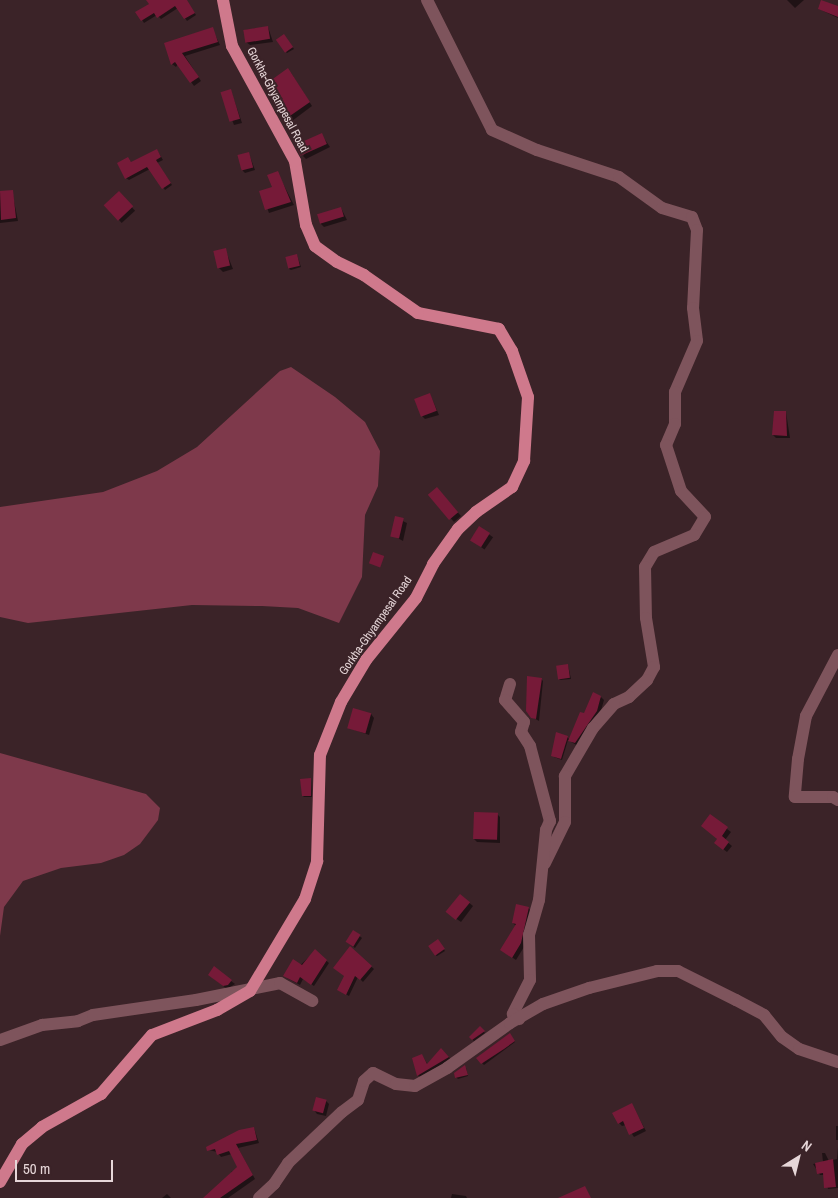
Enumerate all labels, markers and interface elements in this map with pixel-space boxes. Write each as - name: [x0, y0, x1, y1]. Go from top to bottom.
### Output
- street label: Gorkha-Ghyampesal Road: [243, 45, 311, 155]
- street label: Gorkha-Ghyampesal Road: [337, 574, 415, 678]
- north arrow: [773, 1133, 823, 1183]
- text: N: [798, 1136, 815, 1156]
- scale bar: [18, 1150, 115, 1182]
- text: 50 m: [23, 1158, 50, 1179]

